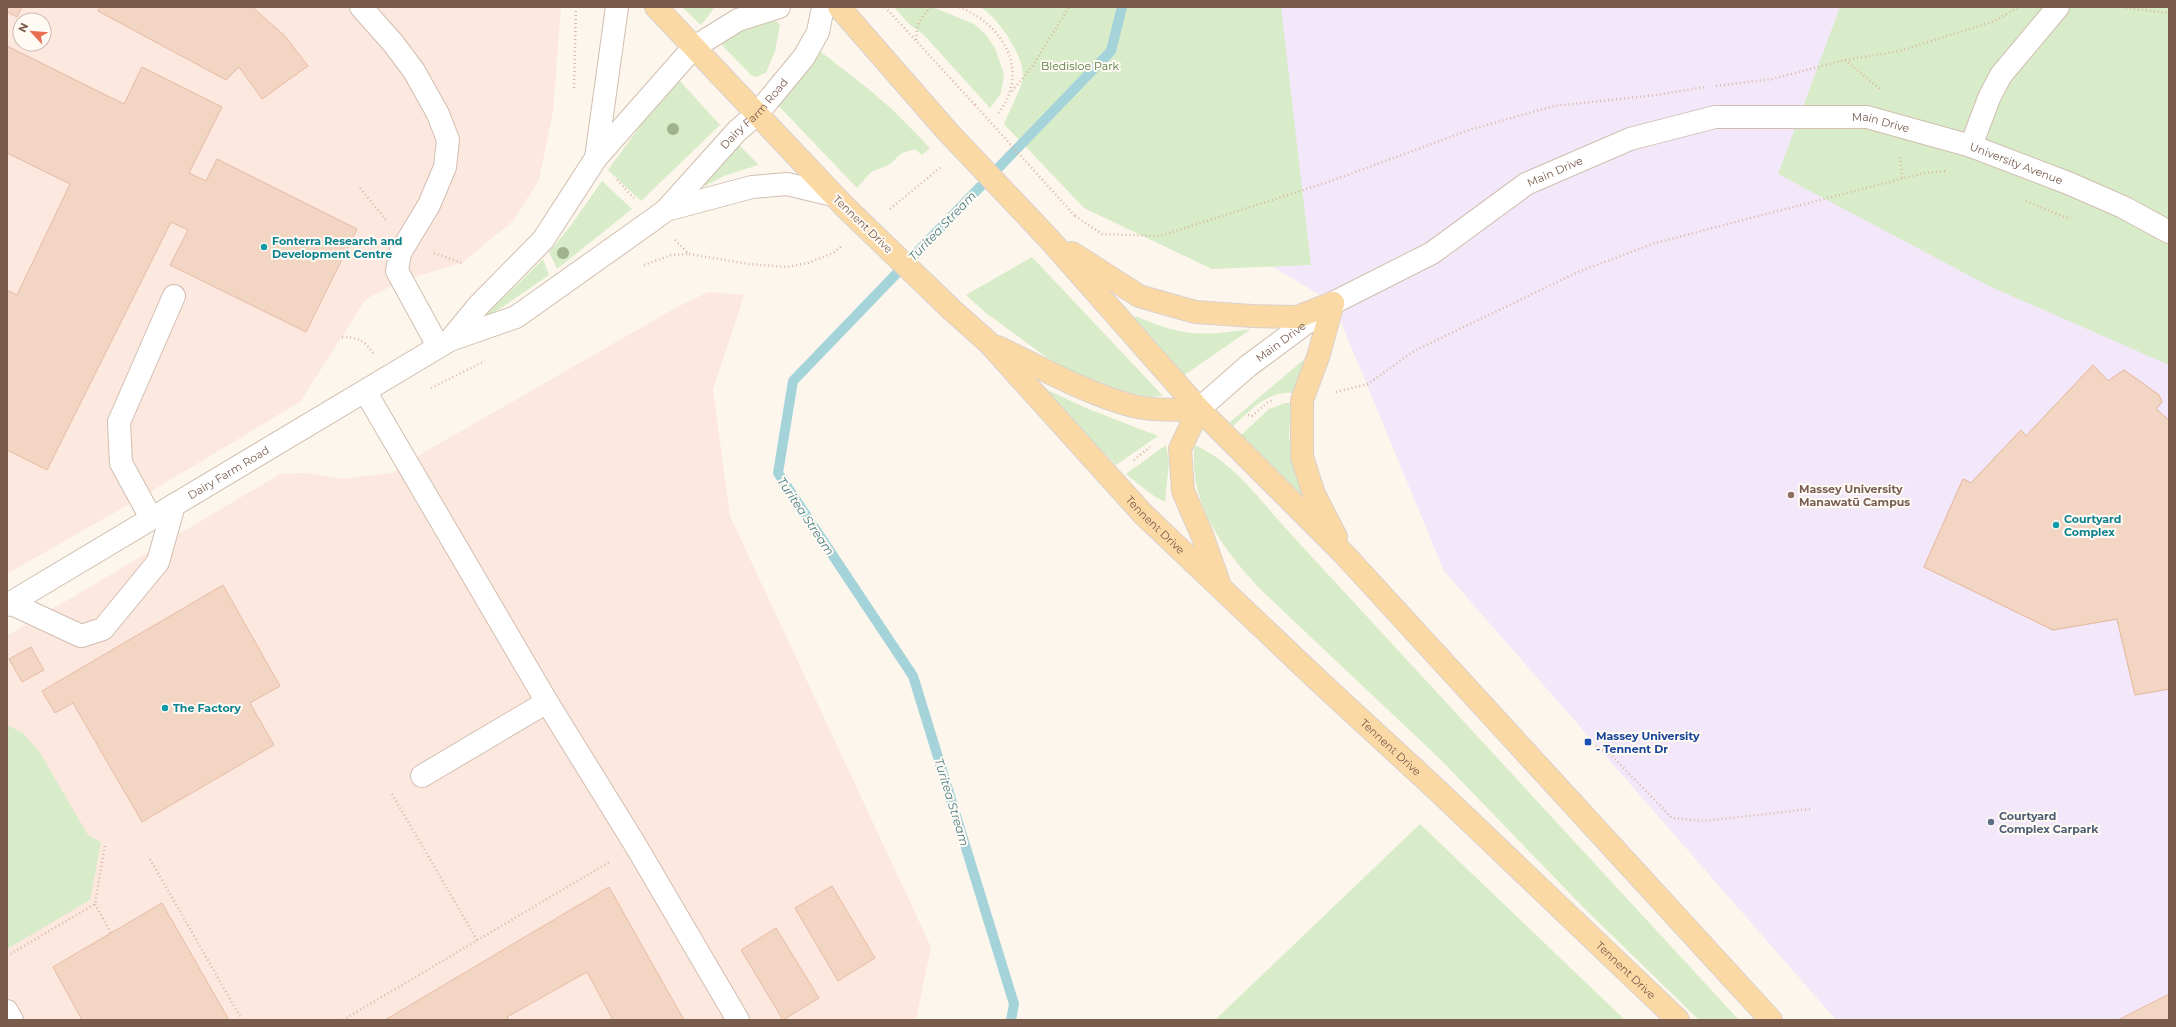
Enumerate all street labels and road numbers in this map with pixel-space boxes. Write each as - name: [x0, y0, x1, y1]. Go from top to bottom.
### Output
- street label: Dairy Farm Road: [717, 75, 791, 152]
- street label: Main Drive: [1852, 110, 1912, 136]
- street label: University Avenue: [1968, 139, 2065, 188]
- street label: Main Drive: [1525, 153, 1585, 190]
- street label: Tennent Drive: [830, 192, 896, 256]
- street label: Main Drive: [1253, 318, 1309, 365]
- street label: Dairy Farm Road: [185, 443, 272, 502]
- street label: Tennent Drive: [1123, 493, 1188, 557]
- street label: Tennent Drive: [1357, 716, 1424, 779]
- street label: Tennent Drive: [1593, 938, 1659, 1002]

